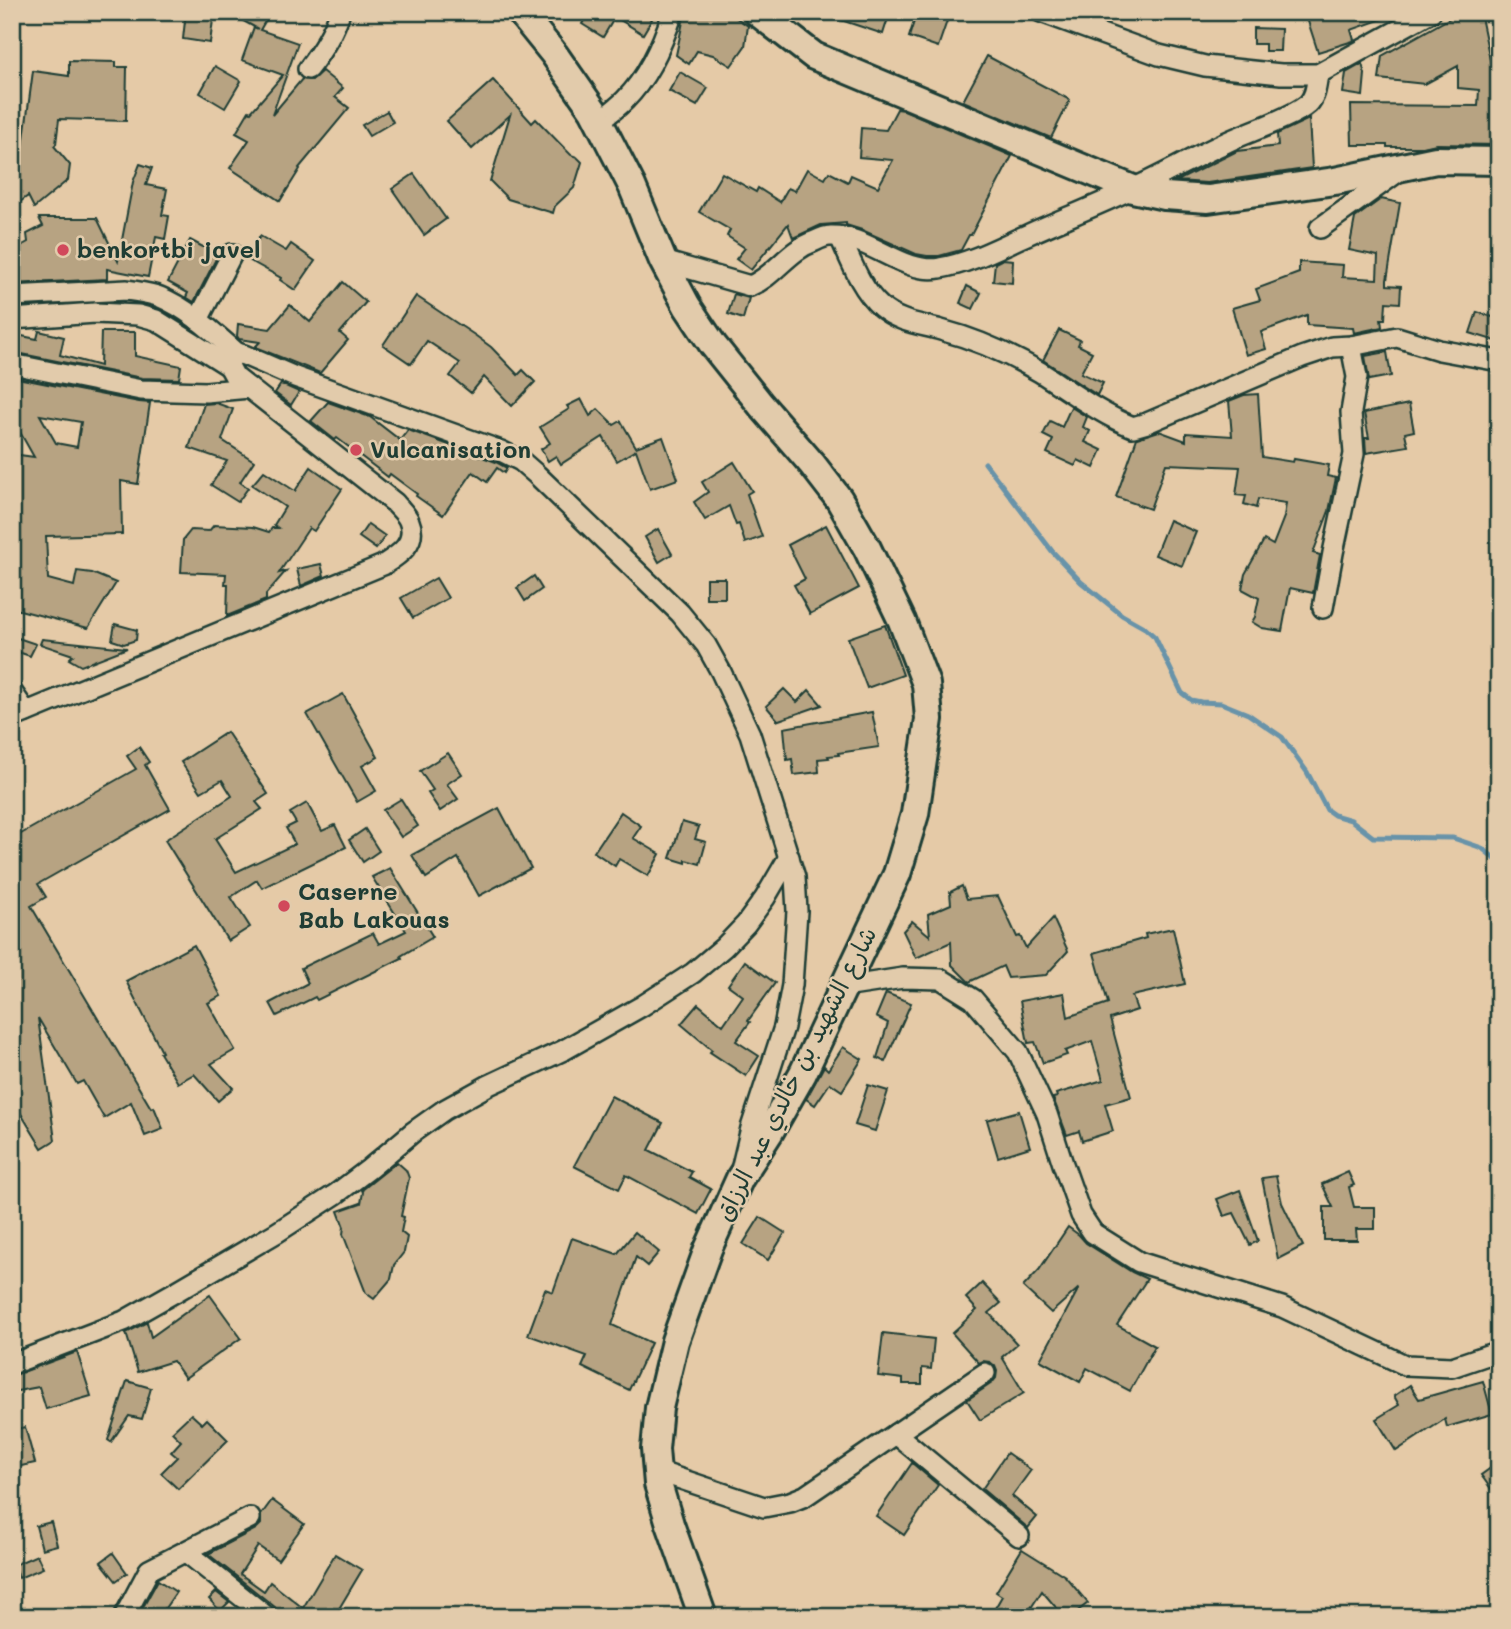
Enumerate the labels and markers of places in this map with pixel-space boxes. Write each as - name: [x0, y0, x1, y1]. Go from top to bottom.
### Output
- place label: benkortbi javel: [77, 233, 261, 264]
- marker: benkortbi javel: [55, 242, 71, 258]
- place label: Vulcanisation: [370, 433, 531, 464]
- marker: Vulcanisation: [348, 442, 364, 458]
- place label: Caserne Bab Lakouas: [298, 875, 450, 934]
- marker: Caserne Bab Lakouas: [276, 898, 292, 914]

